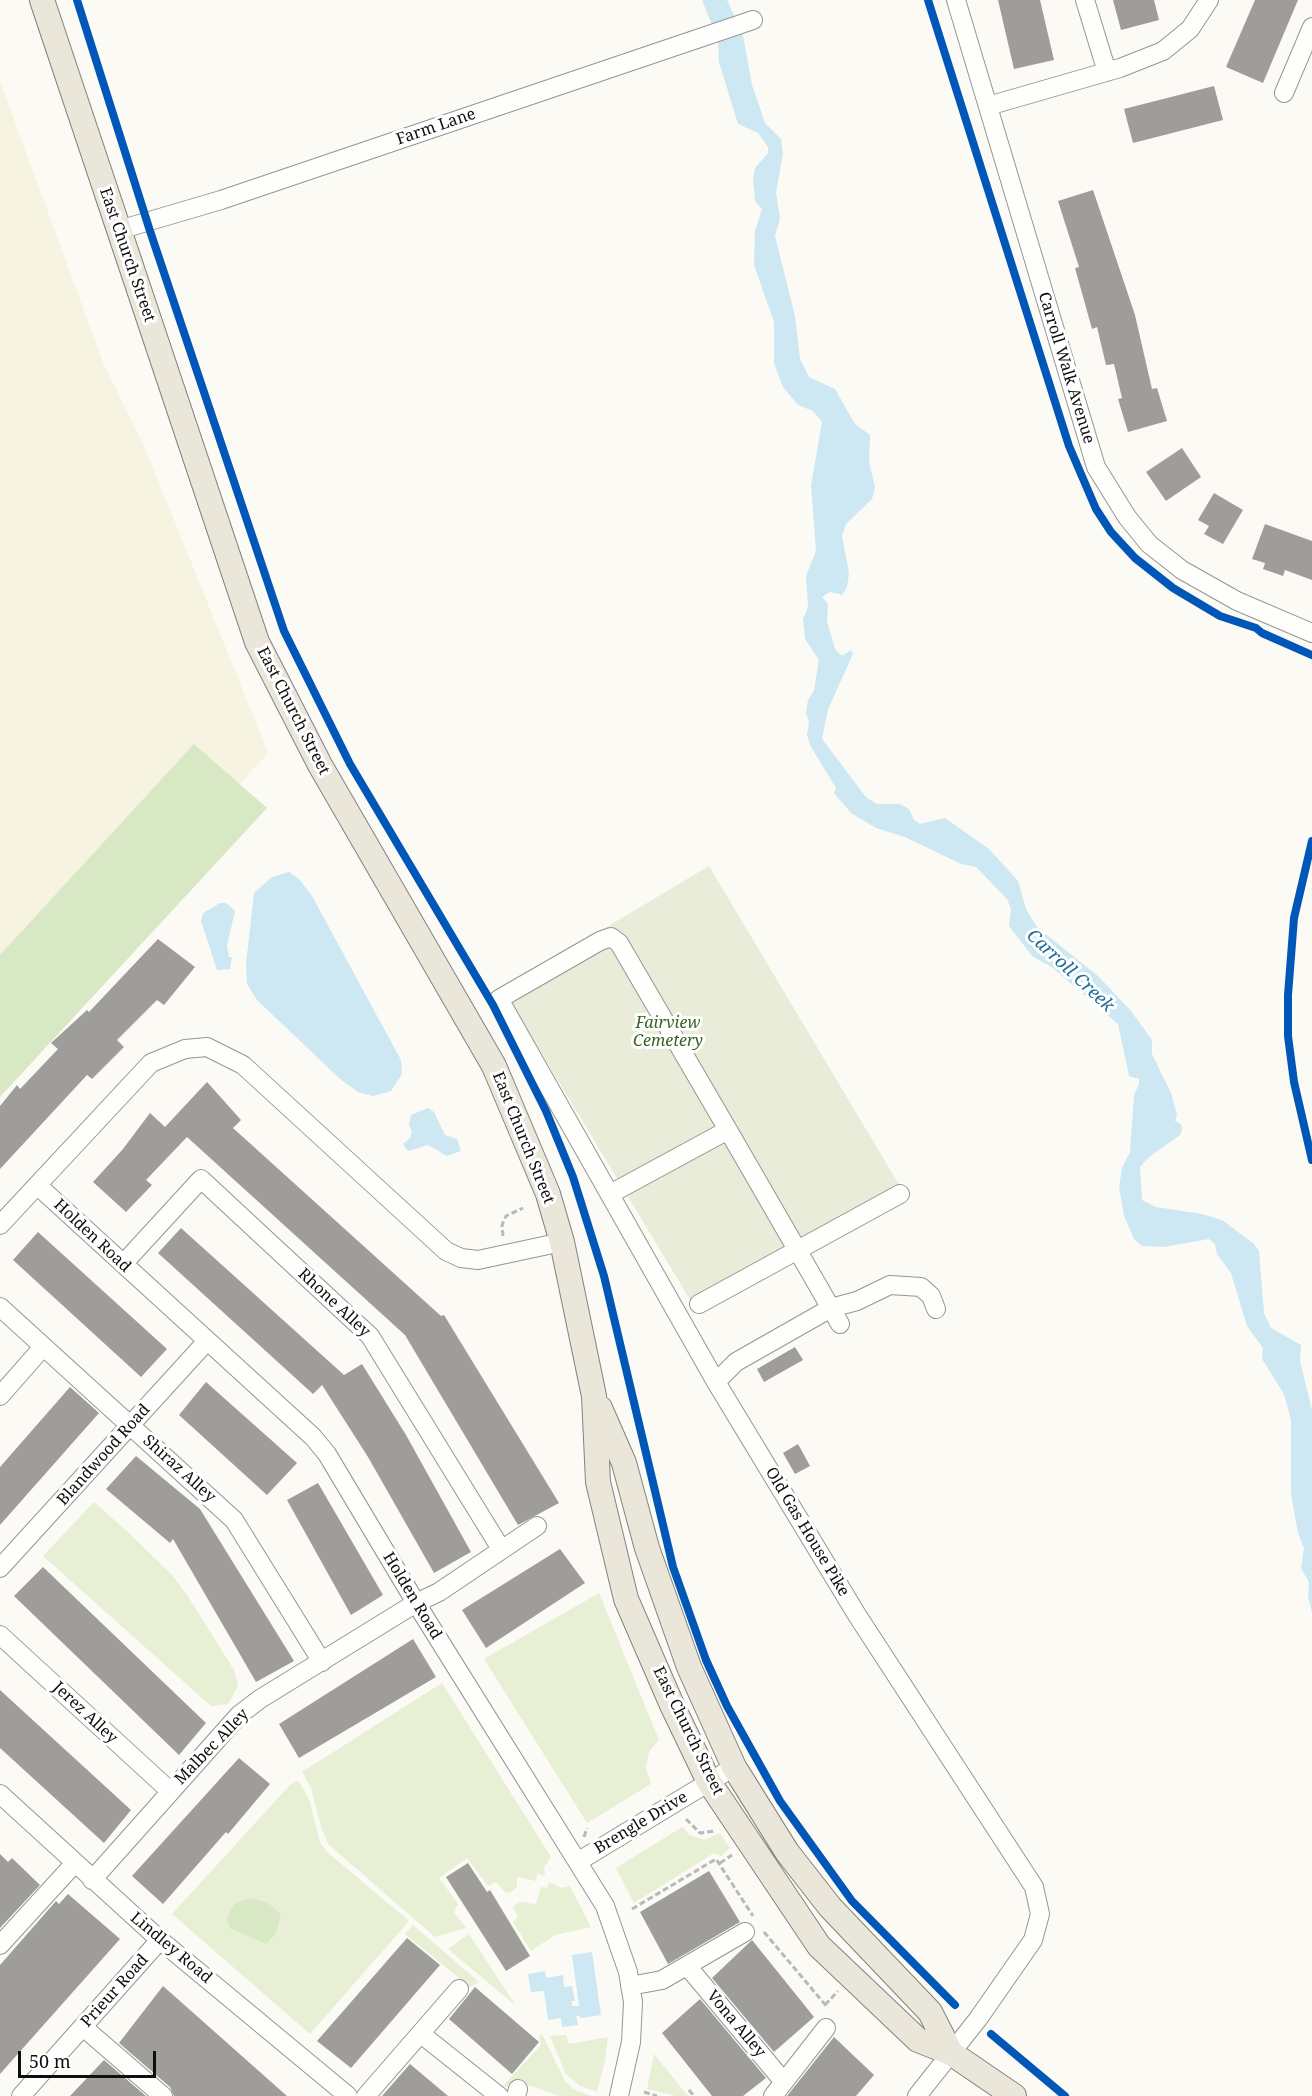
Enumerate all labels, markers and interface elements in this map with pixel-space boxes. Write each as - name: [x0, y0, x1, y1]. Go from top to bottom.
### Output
- street label: Farm Lane: [394, 104, 478, 150]
- street label: East Church Street: [95, 185, 159, 325]
- street label: Carroll Walk Avenue: [1034, 290, 1098, 446]
- street label: East Church Street: [253, 644, 333, 778]
- water label: Carroll Creek: [1022, 925, 1118, 1017]
- park label: Fairview Cemetery: [633, 1013, 703, 1051]
- street label: East Church Street: [488, 1069, 558, 1207]
- street label: Holden Road: [50, 1195, 134, 1277]
- street label: Rhone Alley: [294, 1265, 374, 1341]
- street label: Blandwood Road: [54, 1401, 154, 1509]
- street label: Shiraz Alley: [139, 1431, 219, 1507]
- street label: Old Gas House Pike: [761, 1464, 853, 1600]
- street label: Holden Road: [378, 1549, 446, 1643]
- street label: East Church Street: [649, 1664, 727, 1798]
- street label: Jerez Alley: [49, 1678, 121, 1748]
- street label: Malbec Alley: [171, 1705, 253, 1789]
- street label: Brengle Drive: [591, 1788, 691, 1858]
- street label: Lindley Road: [126, 1908, 216, 1988]
- street label: Prieur Road: [77, 1951, 153, 2031]
- street label: Vona Alley: [702, 1987, 770, 2061]
- scale bar: [21, 2039, 159, 2077]
- text: 50 m: [29, 2049, 71, 2073]

